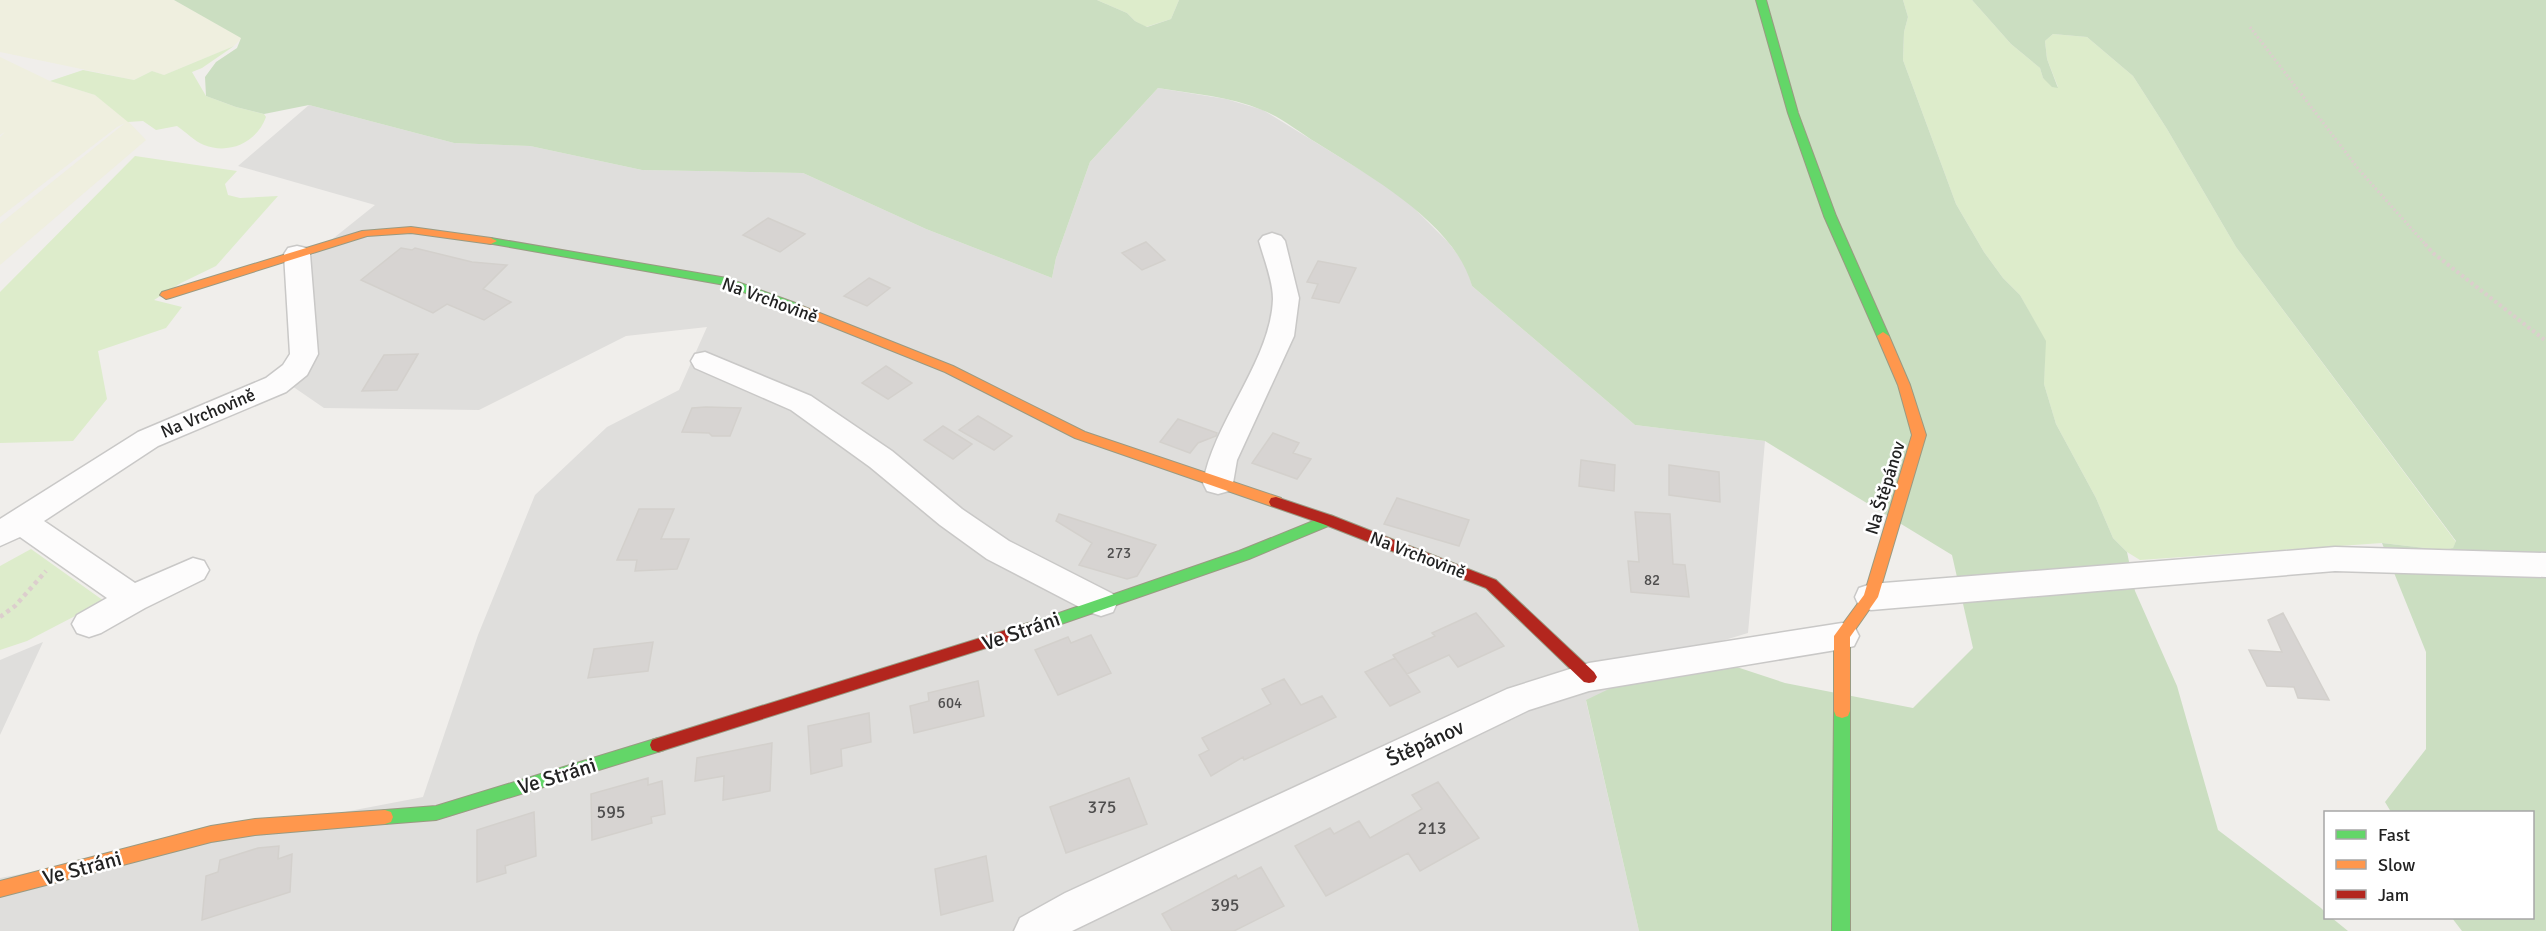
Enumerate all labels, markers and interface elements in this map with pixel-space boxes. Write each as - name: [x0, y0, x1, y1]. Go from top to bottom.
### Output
- street label: Na Vrchovině: [719, 272, 821, 328]
- street label: Na Vrchovině: [157, 383, 259, 443]
- street label: Na Štěpánov: [1860, 438, 1910, 537]
- street label: Na Vrchovině: [1367, 527, 1469, 583]
- house number: 273: [1107, 544, 1131, 562]
- house number: 82: [1644, 571, 1660, 589]
- street label: Ve Stráni: [979, 606, 1063, 656]
- house number: 604: [938, 694, 962, 712]
- street label: Štěpánov: [1382, 714, 1468, 772]
- street label: Ve Stráni: [515, 752, 599, 800]
- house number: 375: [1087, 796, 1117, 818]
- house number: 595: [596, 801, 626, 823]
- legend: [2324, 811, 2534, 919]
- house number: 213: [1417, 817, 1447, 839]
- text: Fast: [2378, 824, 2410, 846]
- street label: Ve Stráni: [40, 845, 124, 891]
- text: Slow: [2378, 854, 2415, 876]
- text: Jam: [2378, 884, 2409, 906]
- house number: 395: [1210, 894, 1240, 916]

